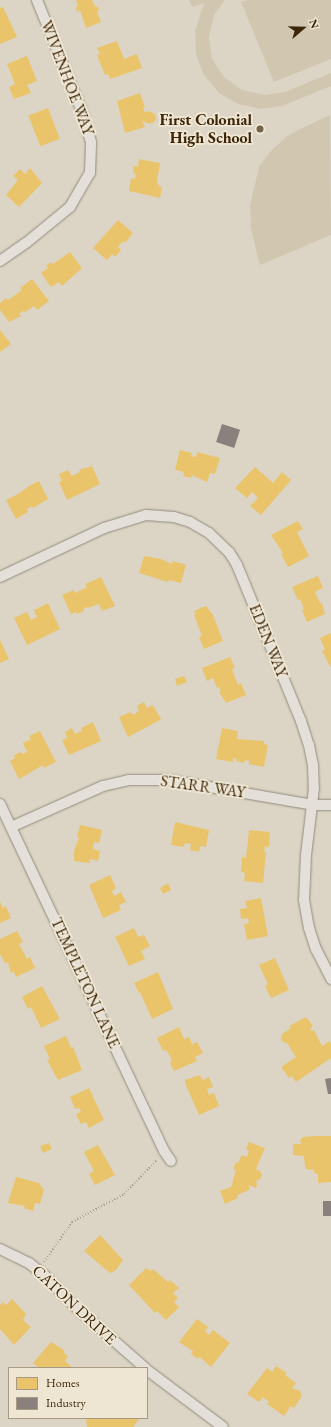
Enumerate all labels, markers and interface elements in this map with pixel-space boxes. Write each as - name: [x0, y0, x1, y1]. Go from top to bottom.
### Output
- north arrow: [283, 8, 323, 48]
- text: N: [306, 17, 322, 30]
- street label: WIVENHOE WAY: [36, 18, 98, 138]
- place label: First Colonial High School: [160, 110, 252, 148]
- marker: First Colonial High School: [255, 124, 265, 134]
- street label: EDEN WAY: [245, 601, 291, 681]
- street label: STARR WAY: [159, 772, 247, 802]
- street label: TEMPLETON LANE: [46, 915, 124, 1051]
- street label: CATON DRIVE: [28, 1261, 120, 1349]
- legend: [8, 1367, 148, 1419]
- text: Homes: [46, 1375, 80, 1391]
- text: Industry: [46, 1395, 86, 1411]

